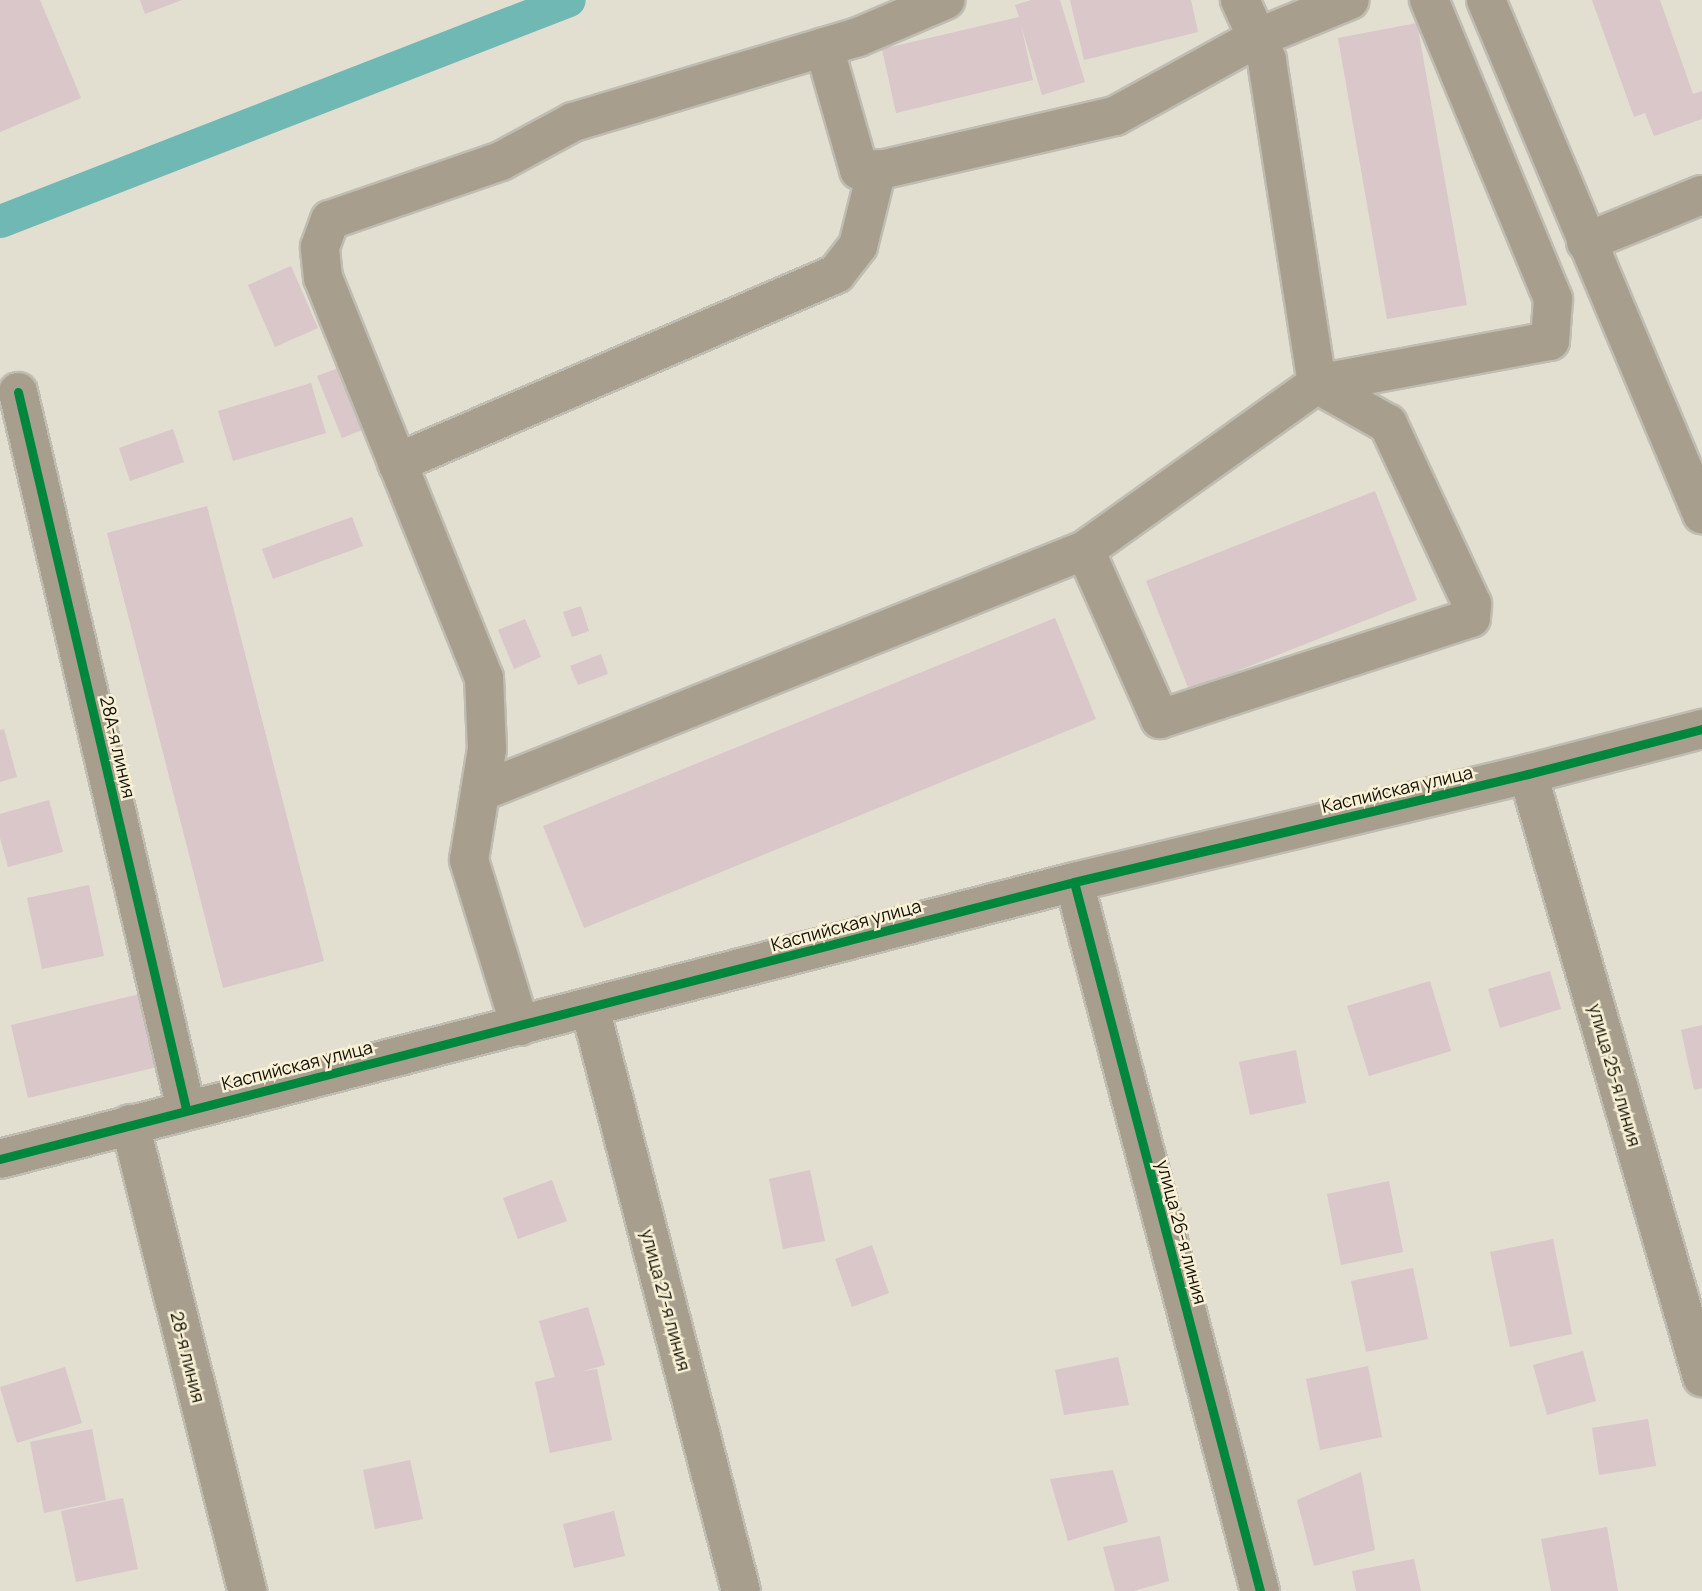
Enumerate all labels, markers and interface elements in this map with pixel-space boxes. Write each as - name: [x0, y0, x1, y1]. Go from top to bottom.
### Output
- street label: 28А-я линия: [96, 694, 140, 800]
- street label: Каспийская улица: [1319, 761, 1475, 817]
- street label: Каспийская улица: [769, 895, 923, 955]
- street label: улица 25-я линия: [1584, 1001, 1646, 1149]
- street label: Каспийская улица: [219, 1036, 375, 1094]
- street label: улица 26-я линия: [1152, 1158, 1212, 1306]
- street label: улица 27-я линия: [637, 1227, 695, 1373]
- street label: 28-я линия: [166, 1309, 210, 1405]

